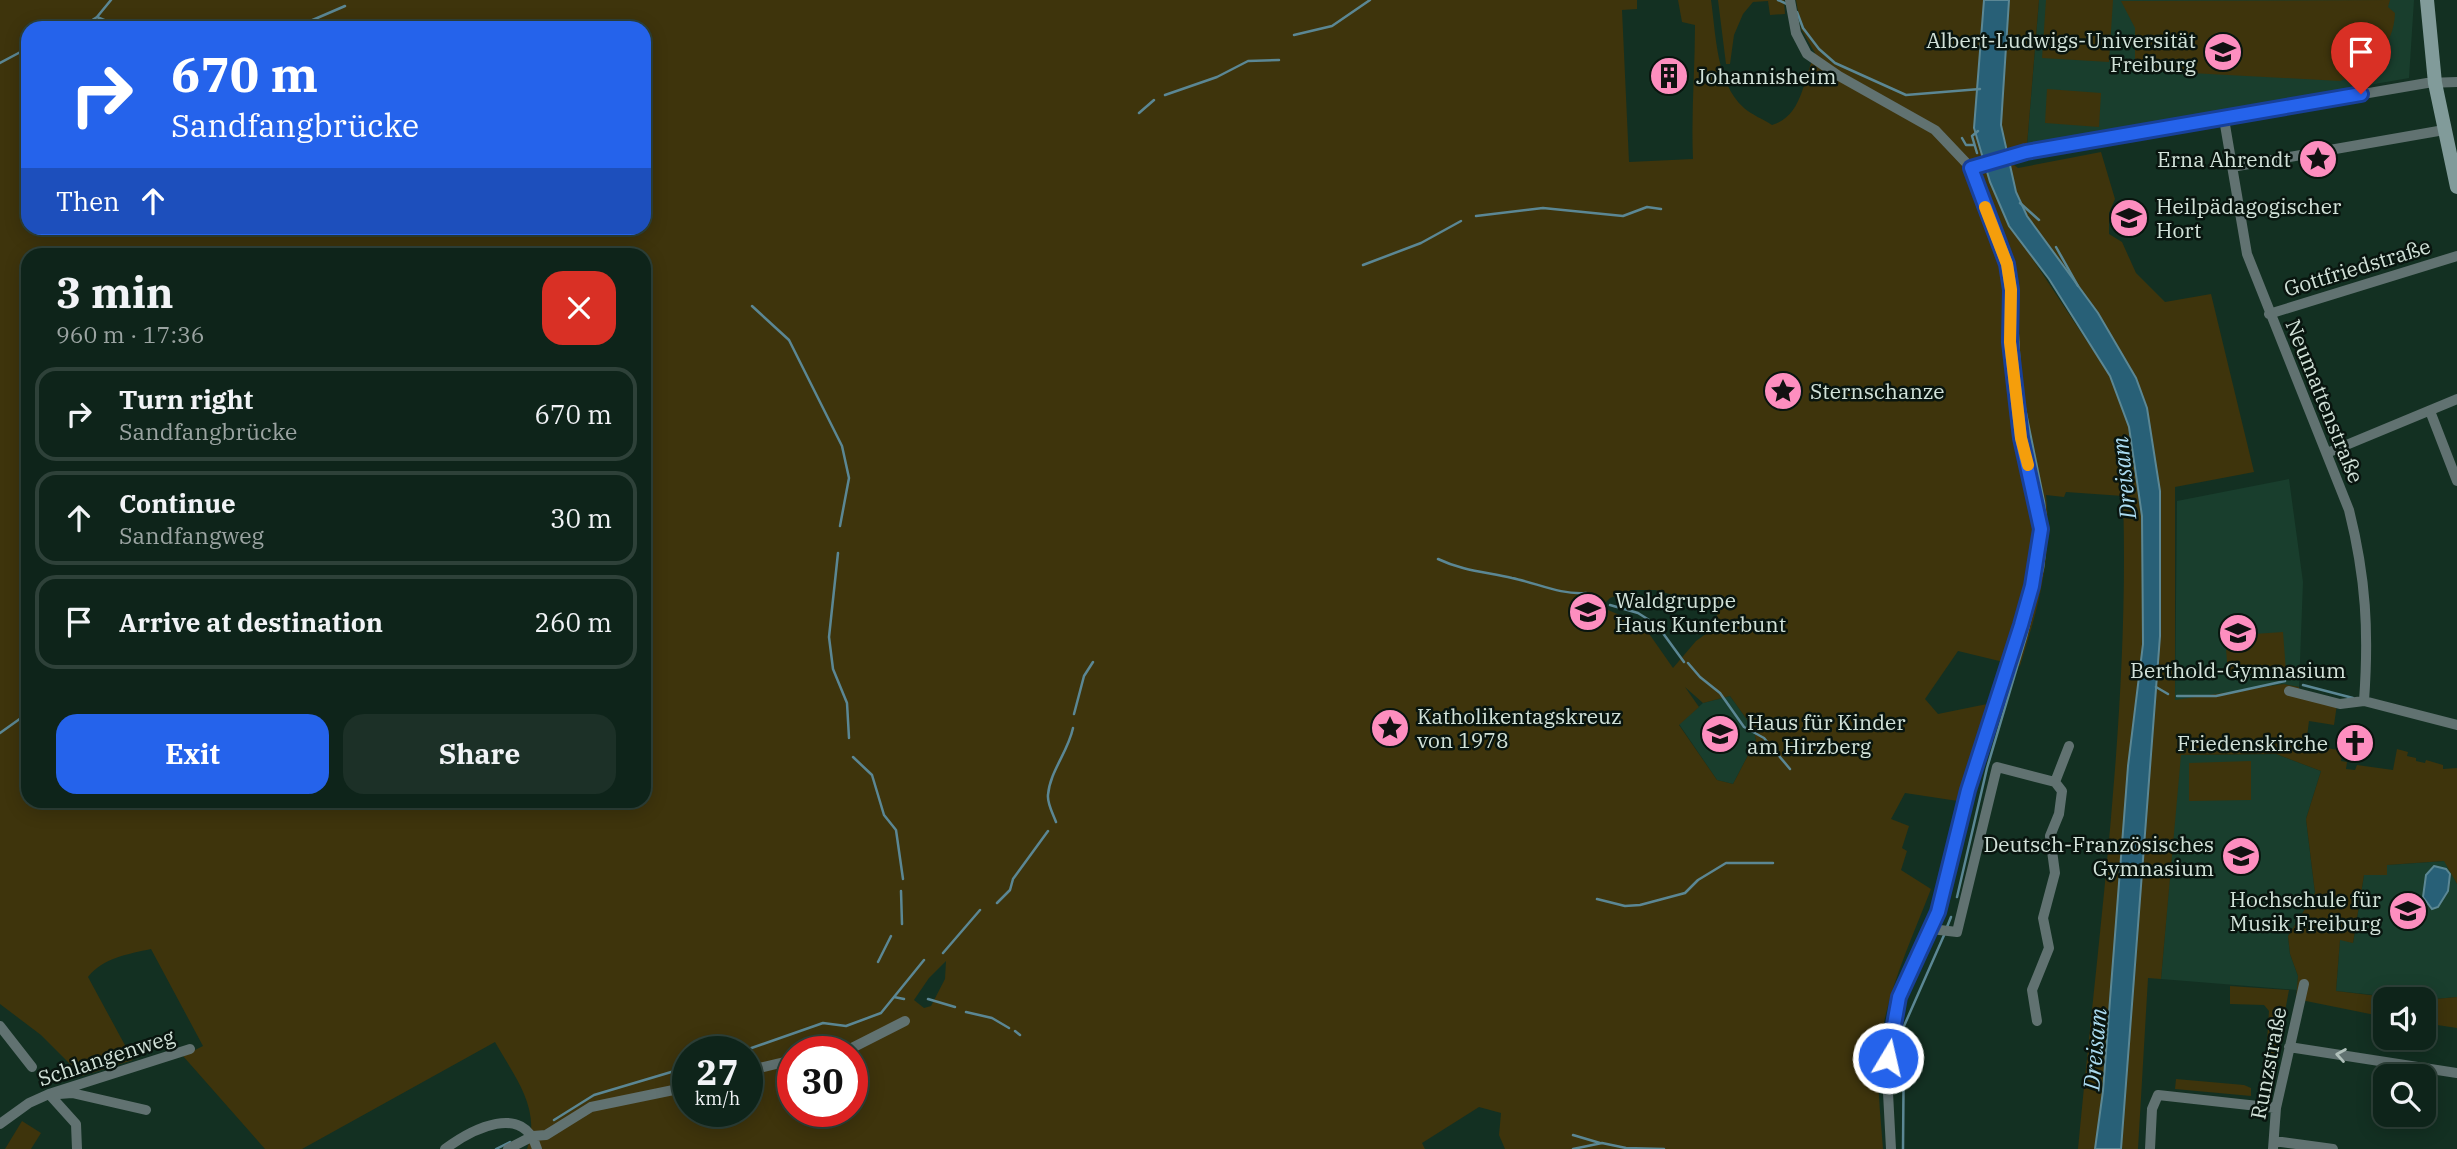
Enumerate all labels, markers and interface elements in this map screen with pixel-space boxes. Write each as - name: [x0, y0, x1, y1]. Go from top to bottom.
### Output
- pin: [2331, 22, 2391, 94]
- place label: Albert-Ludwigs-Universität Freiburg: [1926, 26, 2197, 78]
- school or university icon: Albert-Ludwigs-Universität Freiburg: [2202, 31, 2244, 73]
- icon: arrive: [2342, 33, 2380, 71]
- text: 670 m: [171, 42, 318, 105]
- icon: right: [56, 49, 147, 140]
- building icon: Johannisheim: [1648, 55, 1690, 97]
- place label: Johannisheim: [1696, 62, 1837, 90]
- text: Sandfangbrücke: [171, 104, 419, 146]
- place icon: Erna Ahrendt: [2297, 138, 2339, 180]
- place label: Erna Ahrendt: [2157, 145, 2291, 173]
- icon: ahead: [134, 182, 172, 220]
- text: Then: [56, 184, 120, 218]
- place label: Heilpädagogischer Hort: [2156, 192, 2342, 244]
- school or university icon: Heilpädagogischer Hort: [2108, 197, 2150, 239]
- street label: Gottfriedstraße: [2280, 231, 2434, 303]
- text: 3 min: [56, 265, 174, 320]
- button: close: [542, 271, 616, 345]
- street label: Neumattenstraße: [2279, 315, 2371, 487]
- text: 960 m · 17:36: [56, 319, 205, 349]
- place icon: Sternschanze: [1762, 370, 1804, 412]
- place label: Sternschanze: [1810, 377, 1945, 405]
- text: Turn right: [119, 382, 253, 416]
- icon: right: [60, 395, 98, 433]
- text: 670 m: [534, 397, 612, 431]
- text: Sandfangbrücke: [119, 416, 297, 446]
- water label: Dreisam: [2104, 435, 2142, 522]
- text: Continue: [119, 486, 236, 520]
- icon: ahead: [60, 499, 98, 537]
- text: 30 m: [550, 501, 612, 535]
- text: Sandfangweg: [119, 520, 264, 550]
- place label: Waldgruppe Haus Kunterbunt: [1615, 586, 1786, 638]
- school or university icon: Waldgruppe Haus Kunterbunt: [1567, 591, 1609, 633]
- icon: arrive: [60, 603, 98, 641]
- text: Arrive at destination: [119, 605, 383, 639]
- text: 260 m: [534, 605, 612, 639]
- school or university icon: Berthold-Gymnasium: [2217, 612, 2259, 654]
- place label: Berthold-Gymnasium: [2130, 656, 2346, 684]
- place label: Katholikentagskreuz von 1978: [1417, 702, 1622, 754]
- place icon: Katholikentagskreuz von 1978: [1369, 707, 1411, 749]
- place label: Haus für Kinder am Hirzberg: [1747, 708, 1906, 760]
- school or university icon: Haus für Kinder am Hirzberg: [1699, 713, 1741, 755]
- button: Exit: [56, 714, 329, 794]
- button: Share: [343, 714, 616, 794]
- church icon: Friedenskirche: [2334, 722, 2376, 764]
- place label: Friedenskirche: [2177, 729, 2328, 757]
- place label: Deutsch-Französisches Gymnasium: [1983, 830, 2214, 882]
- school or university icon: Deutsch-Französisches Gymnasium: [2220, 835, 2262, 877]
- place label: Hochschule für Musik Freiburg: [2229, 885, 2382, 937]
- school or university icon: Hochschule für Musik Freiburg: [2387, 890, 2429, 932]
- map controls: [2373, 987, 2436, 1127]
- button: sound: [2373, 987, 2436, 1050]
- street label: Runzstraße: [2243, 1004, 2293, 1122]
- water label: Dreisam: [2075, 1006, 2113, 1092]
- position arrow: [1851, 1021, 1925, 1095]
- street label: Schlangenweg: [34, 1022, 178, 1092]
- speed limit sign: 30: [777, 1036, 868, 1127]
- one-way arrow: [2335, 1048, 2347, 1063]
- text: 27: [696, 1049, 739, 1095]
- button: search: [2373, 1064, 2436, 1127]
- text: km/h: [695, 1087, 740, 1110]

